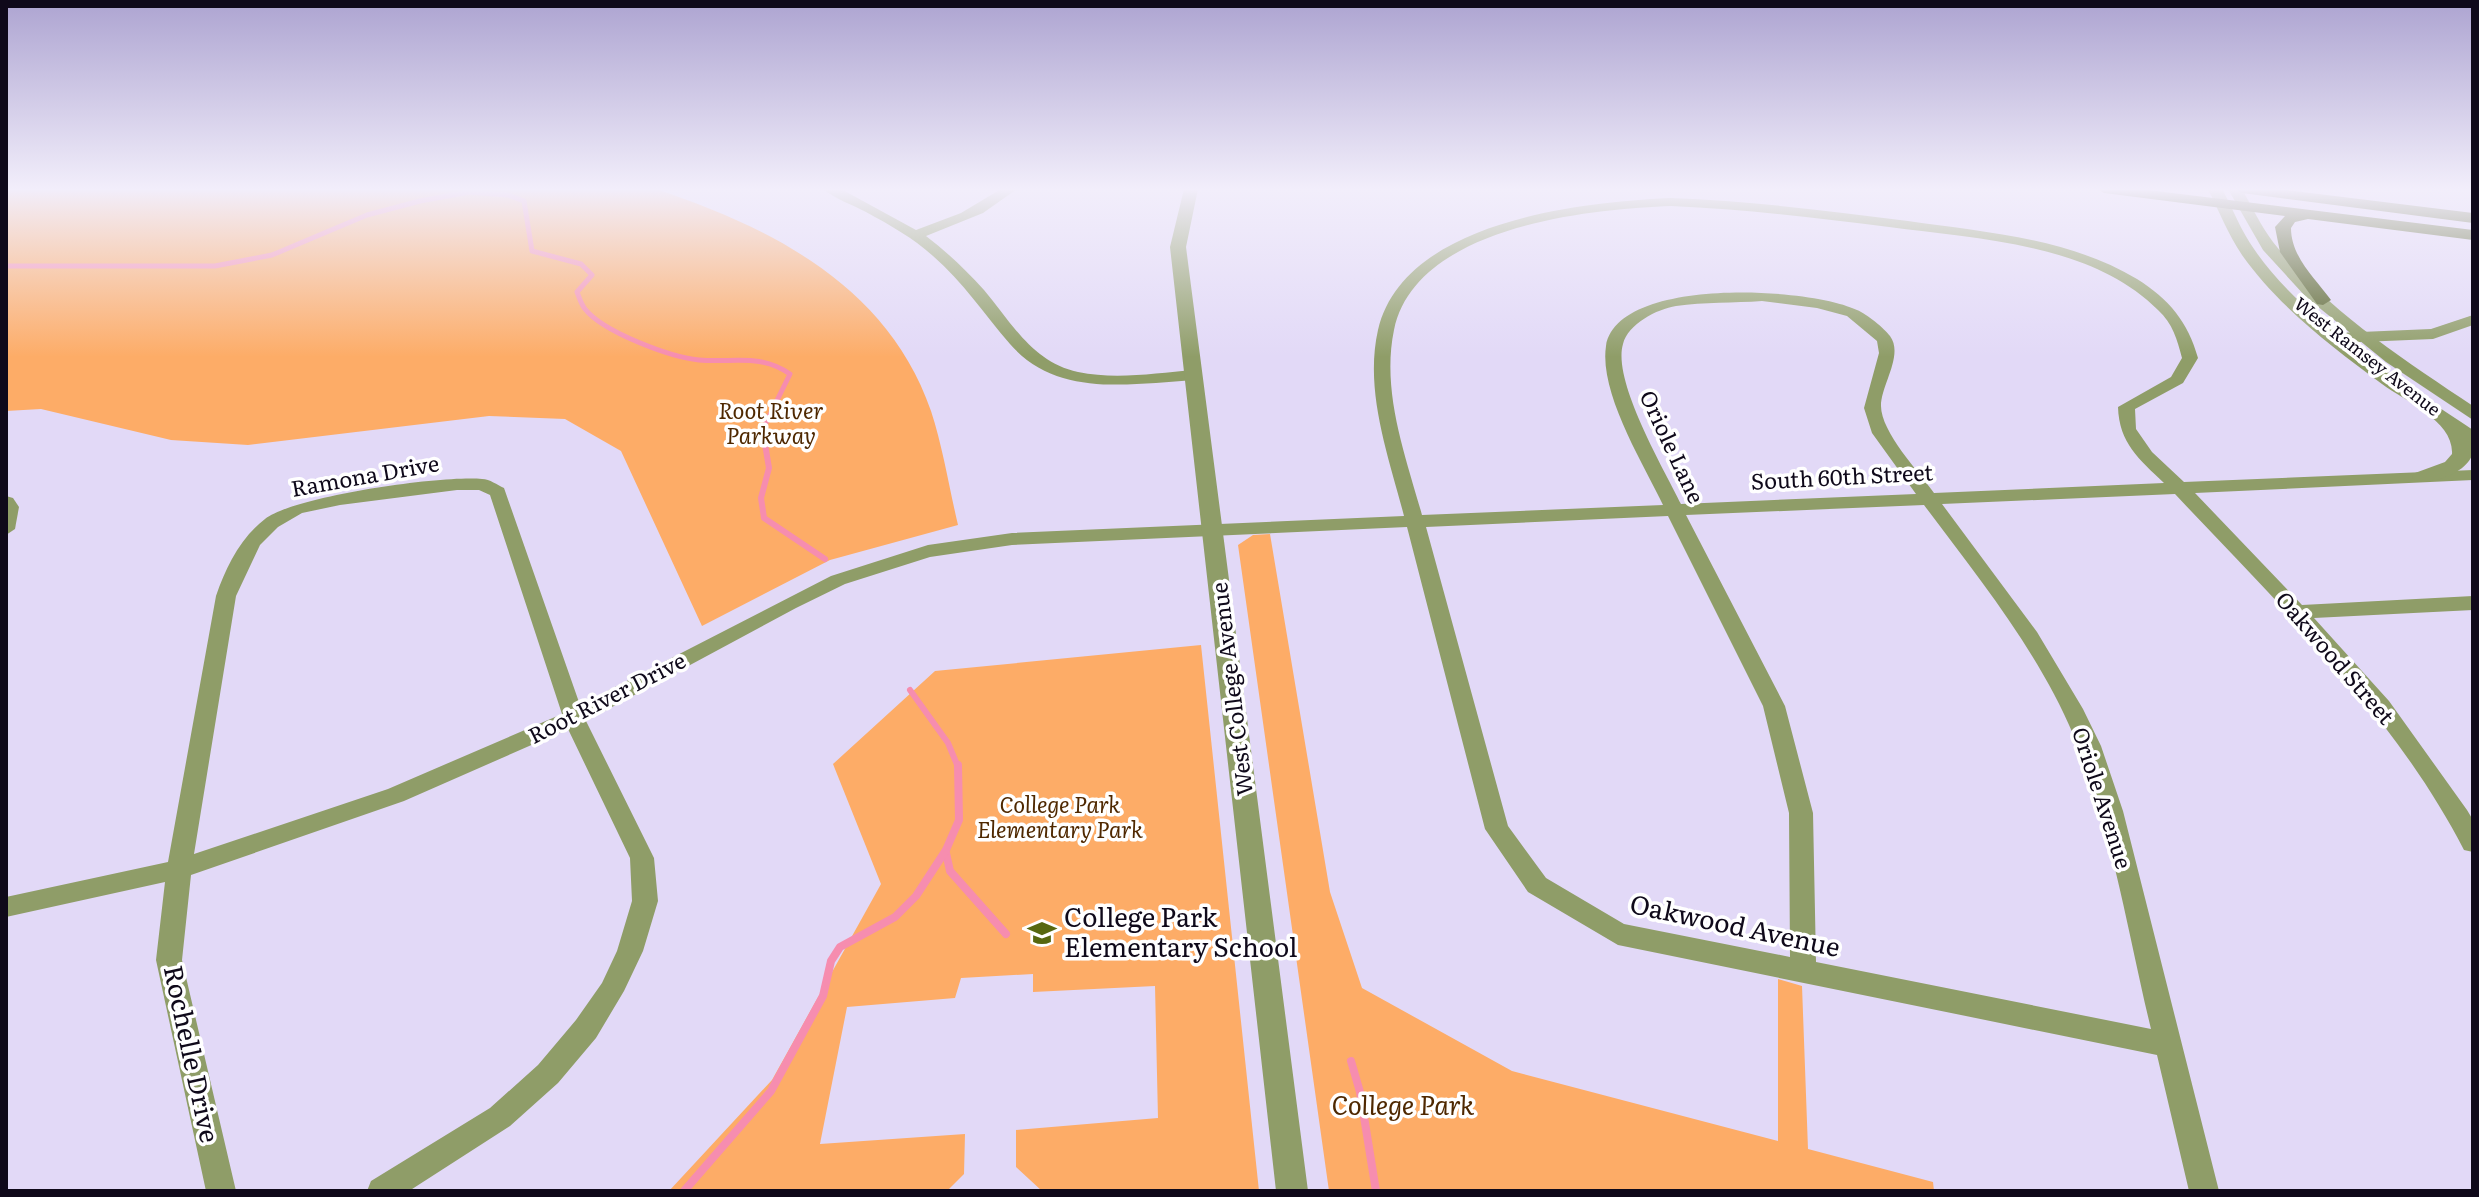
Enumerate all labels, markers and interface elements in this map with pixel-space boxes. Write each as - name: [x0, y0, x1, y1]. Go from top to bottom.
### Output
- street label: West Ramsey Avenue: [2289, 290, 2447, 422]
- street label: Oriole Lane: [1633, 384, 1714, 508]
- park label: Root River Parkway: [718, 393, 824, 451]
- street label: Ramona Drive: [288, 445, 441, 504]
- street label: South 60th Street: [1750, 454, 1934, 497]
- street label: West College Avenue: [1201, 581, 1260, 798]
- street label: Oakwood Street: [2269, 583, 2403, 731]
- street label: Root River Drive: [522, 643, 691, 751]
- street label: Oriole Avenue: [2065, 722, 2142, 873]
- park label: College Park Elementary Park: [977, 787, 1143, 845]
- street label: Oakwood Avenue: [1627, 882, 1844, 965]
- place label: College Park Elementary School: [1064, 896, 1298, 965]
- school or university icon: College Park Elementary School: [1027, 918, 1057, 948]
- street label: Rochelle Drive: [156, 961, 231, 1146]
- park label: College Park: [1332, 1084, 1475, 1123]

